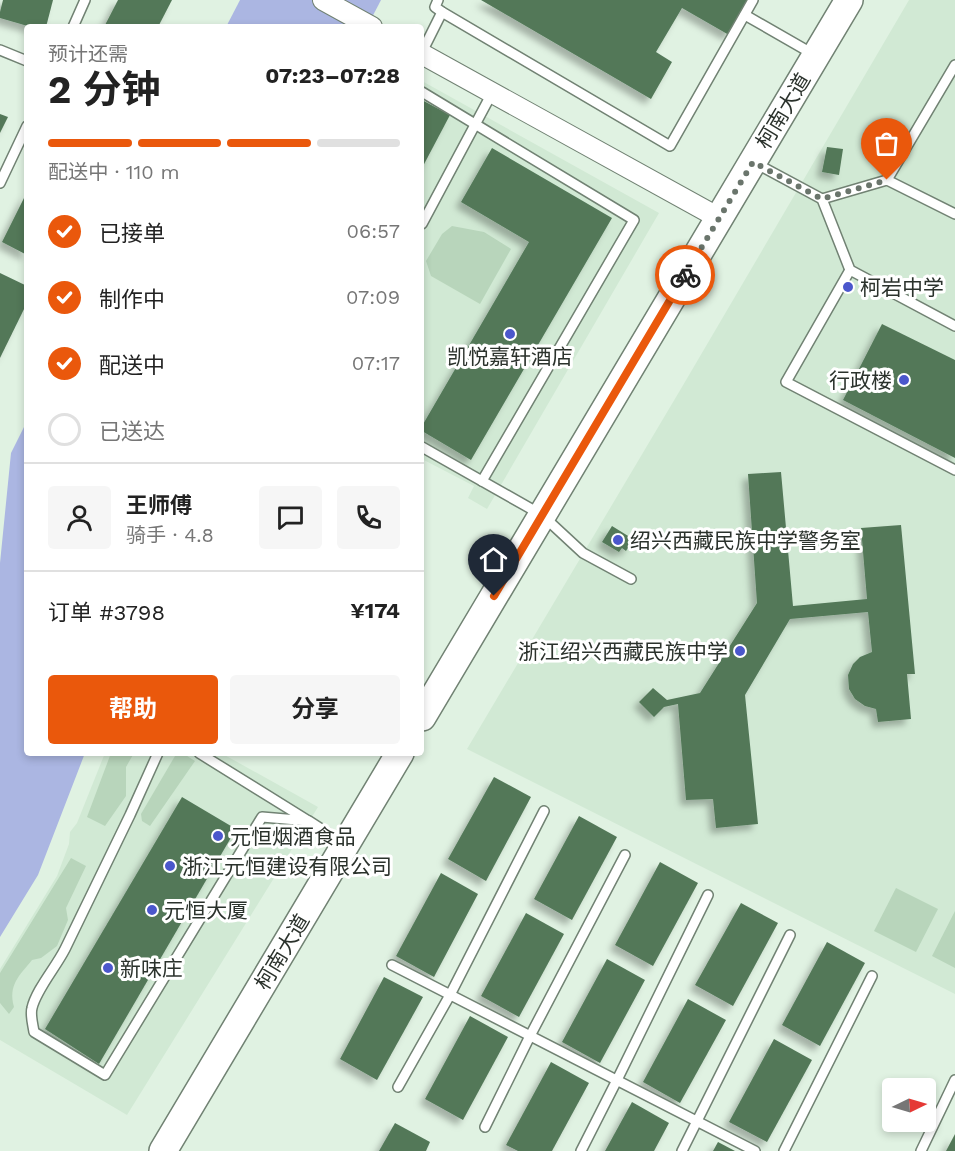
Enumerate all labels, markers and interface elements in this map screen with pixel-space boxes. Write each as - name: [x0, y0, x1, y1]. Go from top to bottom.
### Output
- text: 预计还需: [48, 42, 128, 66]
- text: 07:23–07:28: [265, 63, 400, 88]
- text: 2 分钟: [48, 67, 160, 112]
- street label: 柯南大道: [751, 69, 815, 153]
- pin: [861, 118, 912, 180]
- icon: bag: [870, 127, 903, 160]
- text: 配送中 · 110 m: [48, 160, 180, 184]
- icon: check: [48, 215, 81, 248]
- text: 06:57: [347, 219, 400, 243]
- text: 已接单: [99, 221, 165, 246]
- courier: [655, 245, 715, 305]
- icon: bike: [669, 259, 702, 292]
- place label: 柯岩中学: [860, 275, 944, 300]
- marker: 柯岩中学: [841, 280, 855, 294]
- icon: check: [48, 281, 81, 314]
- text: 07:09: [346, 285, 400, 309]
- text: 制作中: [99, 287, 165, 312]
- marker: 凯悦嘉轩酒店: [503, 327, 517, 341]
- place label: 凯悦嘉轩酒店: [447, 344, 573, 369]
- icon: check: [48, 347, 81, 380]
- text: 07:17: [352, 351, 400, 375]
- text: 配送中: [99, 353, 165, 378]
- place label: 行政楼: [829, 368, 892, 393]
- marker: 行政楼: [897, 373, 911, 387]
- text: 已送达: [99, 419, 165, 444]
- button: person: [48, 486, 111, 549]
- button: chat: [259, 486, 322, 549]
- button: phone: [337, 486, 400, 549]
- text: 王师傅: [126, 493, 192, 518]
- text: 骑手 · 4.8: [126, 523, 214, 547]
- place label: 绍兴西藏民族中学警务室: [630, 528, 861, 553]
- marker: 绍兴西藏民族中学警务室: [611, 533, 625, 547]
- pin: [468, 534, 519, 596]
- icon: home: [477, 543, 510, 576]
- text: ¥174: [350, 598, 400, 623]
- text: 订单 #3798: [48, 600, 165, 625]
- place label: 浙江绍兴西藏民族中学: [518, 639, 728, 664]
- marker: 浙江绍兴西藏民族中学: [733, 644, 747, 658]
- button: 帮助: [48, 675, 218, 744]
- button: 分享: [230, 675, 400, 744]
- place label: 元恒烟酒食品: [230, 824, 356, 849]
- marker: 元恒烟酒食品: [211, 829, 225, 843]
- place label: 浙江元恒建设有限公司: [182, 854, 392, 879]
- marker: 浙江元恒建设有限公司: [163, 859, 177, 873]
- place label: 元恒大厦: [164, 898, 248, 923]
- marker: 元恒大厦: [145, 903, 159, 917]
- street label: 柯南大道: [250, 910, 314, 994]
- place label: 新味庄: [120, 956, 183, 981]
- marker: 新味庄: [101, 961, 115, 975]
- north arrow: [882, 1078, 936, 1132]
- map controls: [882, 1078, 936, 1132]

